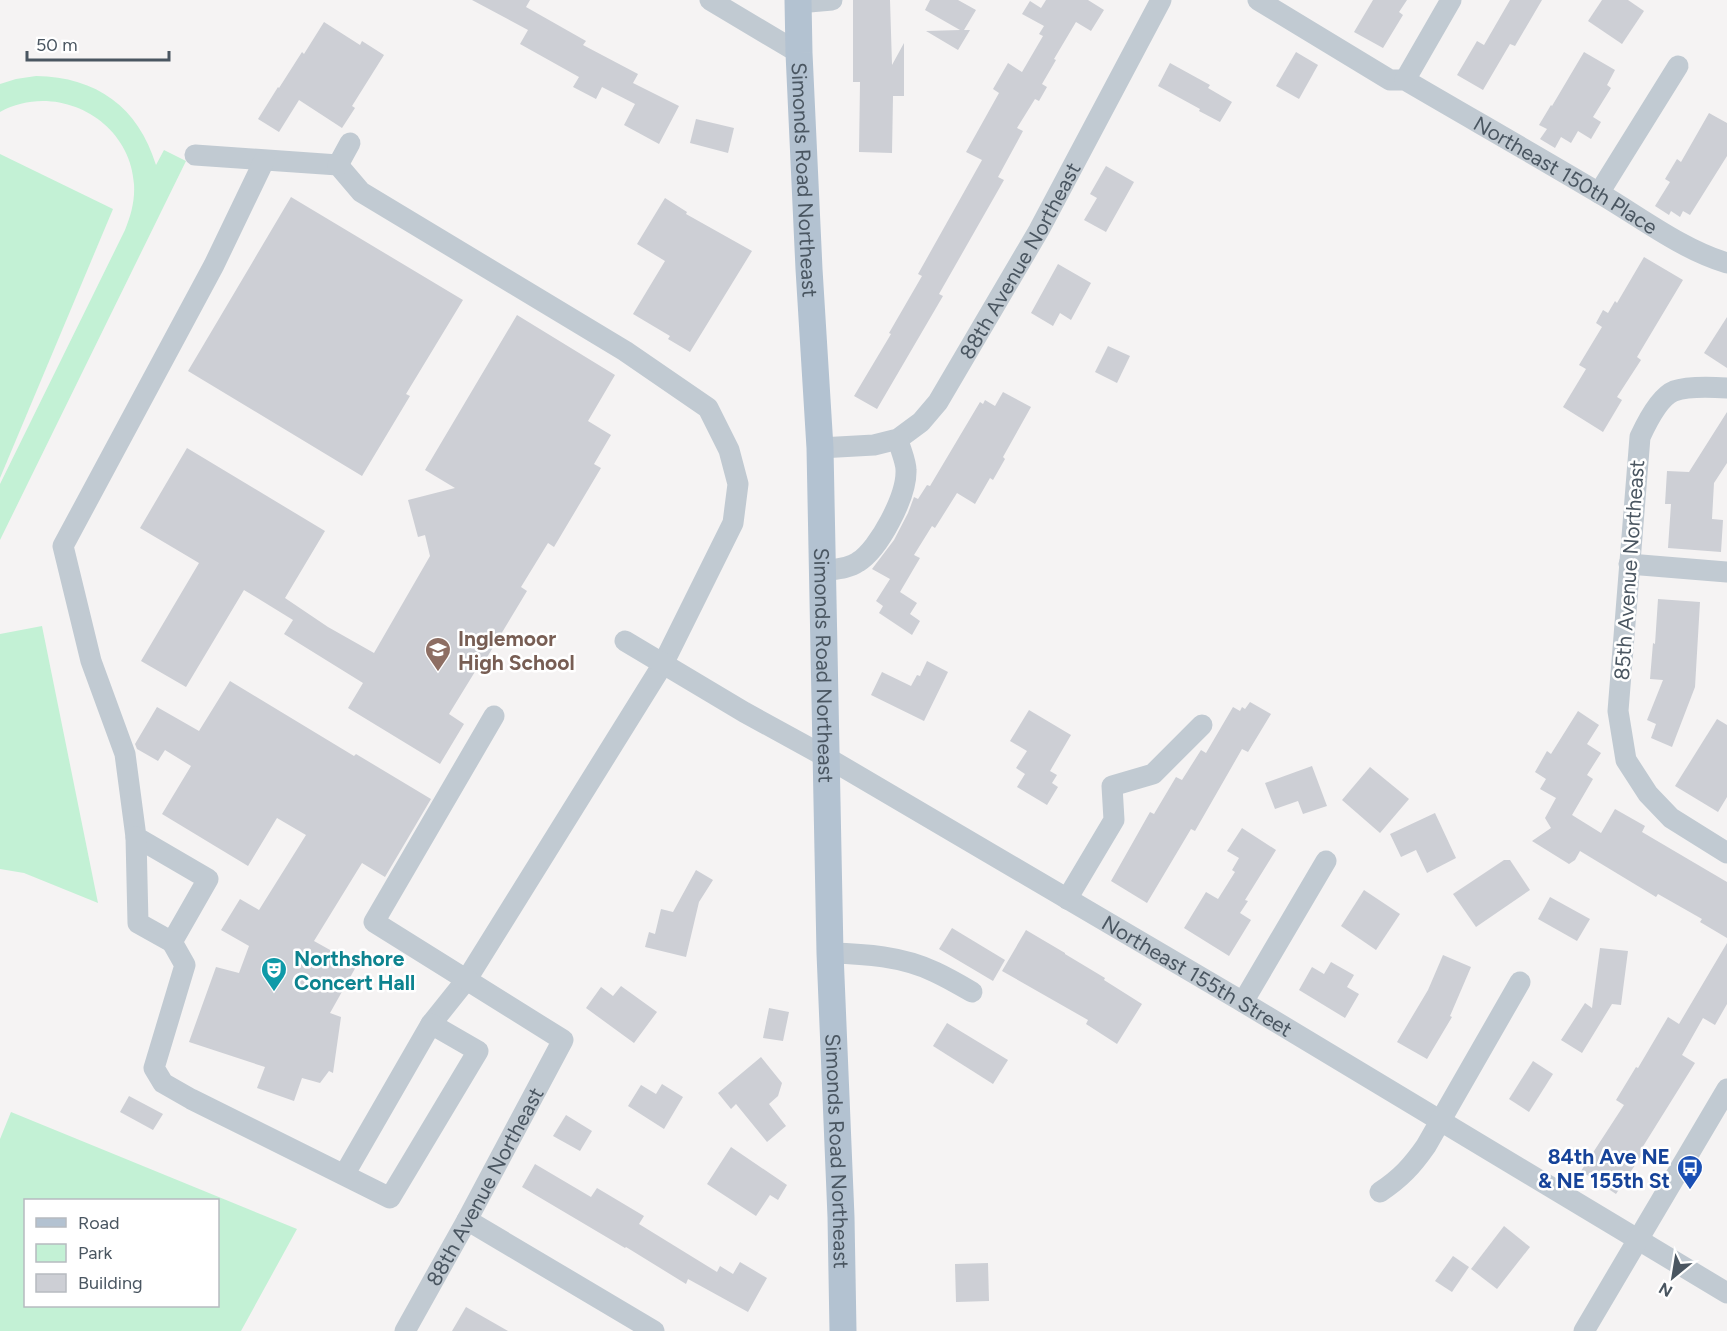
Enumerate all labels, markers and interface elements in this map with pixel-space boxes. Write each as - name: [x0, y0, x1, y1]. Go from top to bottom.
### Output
- scale bar: [27, 24, 170, 62]
- text: 50 m: [36, 34, 78, 56]
- street label: Simonds Road Northeast: [787, 62, 823, 298]
- street label: Northeast 150th Place: [1469, 110, 1662, 239]
- street label: 88th Avenue Northeast: [954, 158, 1085, 363]
- street label: 85th Avenue Northeast: [1609, 459, 1649, 681]
- street label: Simonds Road Northeast: [809, 547, 839, 783]
- place label: Inglemoor High School: [458, 626, 575, 675]
- school or university icon: Inglemoor High School: [423, 635, 453, 673]
- street label: Northeast 155th Street: [1098, 910, 1297, 1041]
- place label: Northshore Concert Hall: [294, 946, 415, 995]
- theatre icon: Northshore Concert Hall: [259, 955, 289, 993]
- street label: Simonds Road Northeast: [821, 1033, 854, 1269]
- street label: 88th Avenue Northeast: [420, 1083, 548, 1290]
- place label: 84th Ave NE & NE 155th St: [1538, 1144, 1670, 1193]
- bus stop icon: 84th Ave NE & NE 155th St: [1675, 1153, 1705, 1191]
- legend: [24, 1199, 219, 1307]
- text: Road: [78, 1212, 119, 1234]
- text: Park: [78, 1242, 113, 1264]
- north arrow: [1643, 1247, 1703, 1307]
- text: Building: [78, 1272, 143, 1294]
- text: N: [1656, 1278, 1676, 1301]

